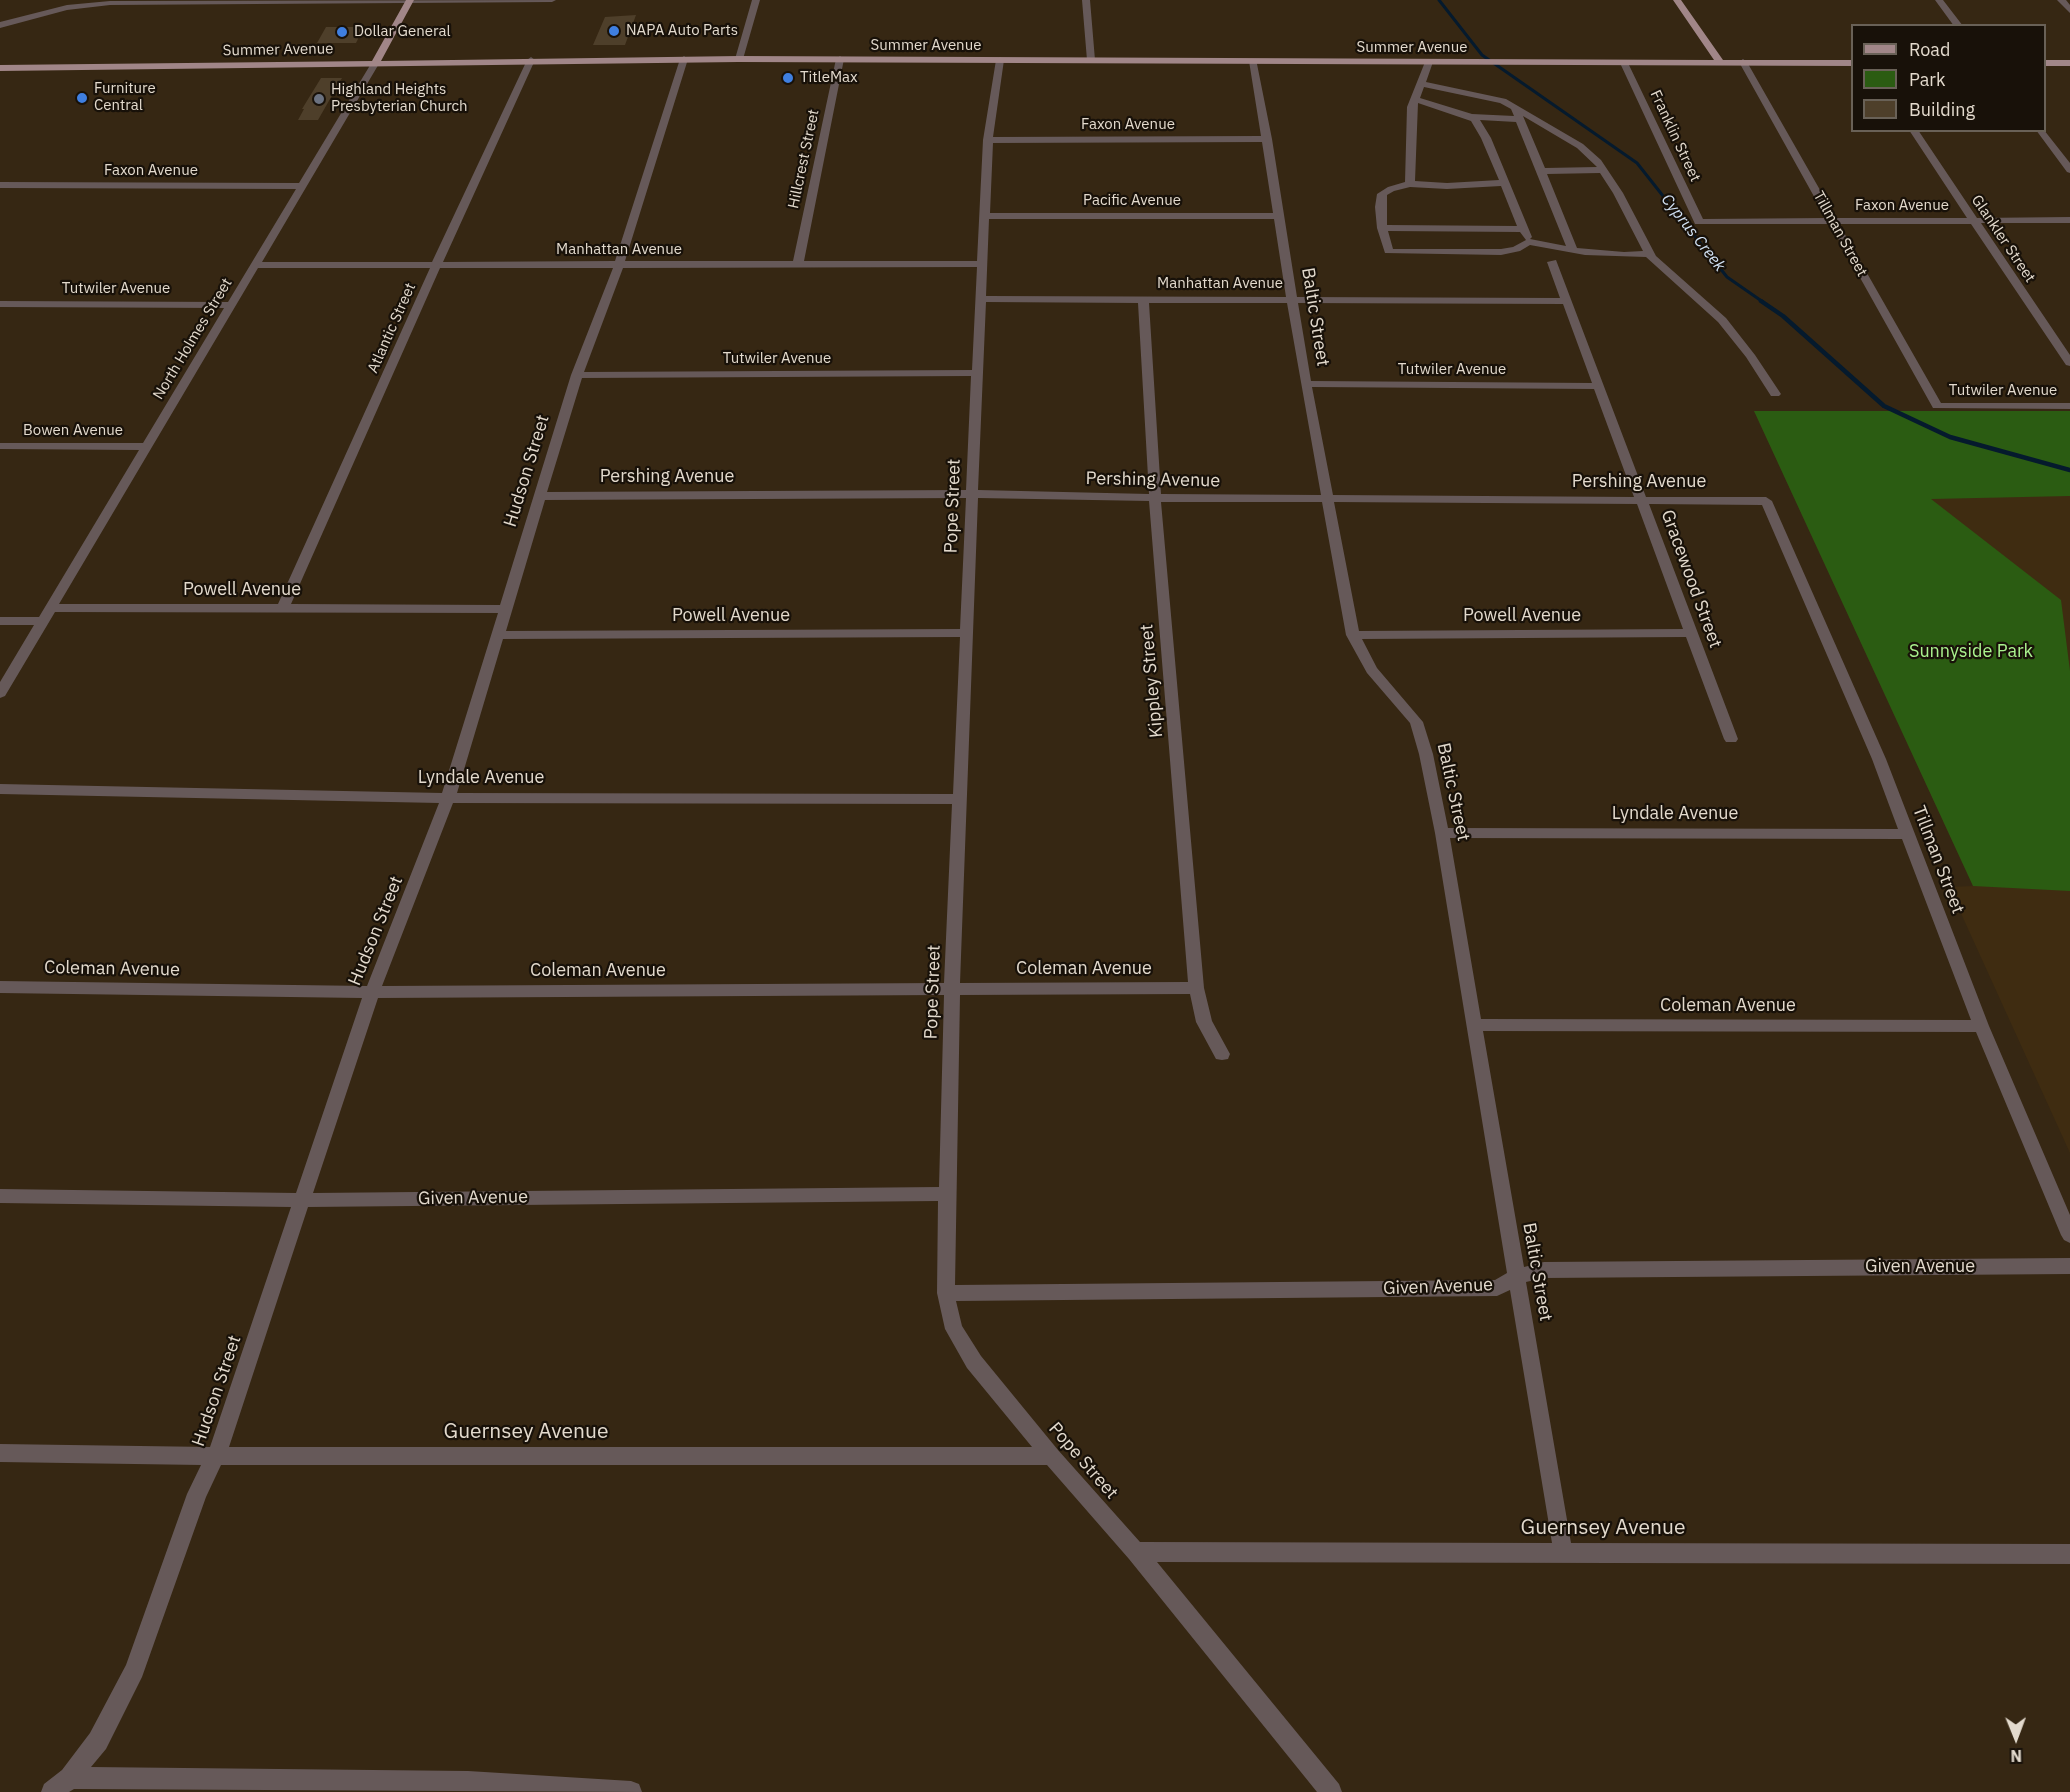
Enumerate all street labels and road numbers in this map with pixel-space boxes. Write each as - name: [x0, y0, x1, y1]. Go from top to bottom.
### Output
- street label: Summer Avenue: [871, 37, 981, 55]
- street label: Summer Avenue: [1357, 39, 1467, 57]
- street label: Summer Avenue: [222, 40, 334, 60]
- street label: Franklin Street: [1646, 87, 1704, 185]
- street label: Hillcrest Street: [785, 108, 823, 210]
- street label: Faxon Avenue: [1081, 116, 1175, 134]
- street label: Faxon Avenue: [104, 162, 198, 180]
- street label: Tillman Street: [1809, 188, 1871, 280]
- street label: Pacific Avenue: [1083, 192, 1181, 210]
- street label: Glankler Street: [1967, 192, 2039, 286]
- street label: Faxon Avenue: [1855, 197, 1949, 215]
- street label: Manhattan Avenue: [556, 241, 682, 259]
- street label: Baltic Street: [1297, 266, 1333, 368]
- street label: North Holmes Street: [150, 275, 236, 403]
- street label: Manhattan Avenue: [1157, 275, 1283, 293]
- street label: Tutwiler Avenue: [62, 280, 170, 298]
- street label: Atlantic Street: [364, 280, 420, 376]
- street label: Tutwiler Avenue: [723, 350, 831, 368]
- street label: Tutwiler Avenue: [1398, 361, 1506, 379]
- street label: Tutwiler Avenue: [1949, 382, 2057, 400]
- street label: Hudson Street: [500, 412, 554, 530]
- street label: Bowen Avenue: [23, 422, 123, 440]
- street label: Pope Street: [941, 458, 965, 554]
- street label: Pershing Avenue: [600, 466, 734, 488]
- street label: Pershing Avenue: [1086, 468, 1220, 492]
- street label: Pershing Avenue: [1572, 471, 1706, 493]
- street label: Gracewood Street: [1656, 507, 1726, 651]
- street label: Powell Avenue: [183, 579, 301, 601]
- street label: Powell Avenue: [672, 605, 790, 627]
- street label: Powell Avenue: [1463, 605, 1581, 627]
- street label: Kippley Street: [1136, 623, 1168, 739]
- street label: Baltic Street: [1432, 741, 1474, 843]
- street label: Lyndale Avenue: [418, 767, 544, 789]
- street label: Lyndale Avenue: [1612, 803, 1738, 825]
- street label: Tillman Street: [1908, 803, 1968, 917]
- street label: Hudson Street: [344, 873, 408, 989]
- street label: Pope Street: [921, 944, 945, 1040]
- street label: Coleman Avenue: [44, 957, 180, 981]
- street label: Coleman Avenue: [1016, 958, 1152, 980]
- street label: Coleman Avenue: [530, 960, 666, 982]
- street label: Coleman Avenue: [1660, 995, 1796, 1017]
- street label: Given Avenue: [418, 1186, 528, 1210]
- street label: Baltic Street: [1518, 1221, 1556, 1323]
- street label: Given Avenue: [1865, 1256, 1975, 1278]
- street label: Given Avenue: [1383, 1274, 1493, 1300]
- street label: Hudson Street: [188, 1333, 246, 1449]
- street label: Pope Street: [1044, 1418, 1122, 1504]
- street label: Guernsey Avenue: [444, 1419, 608, 1445]
- street label: Guernsey Avenue: [1521, 1515, 1685, 1541]

